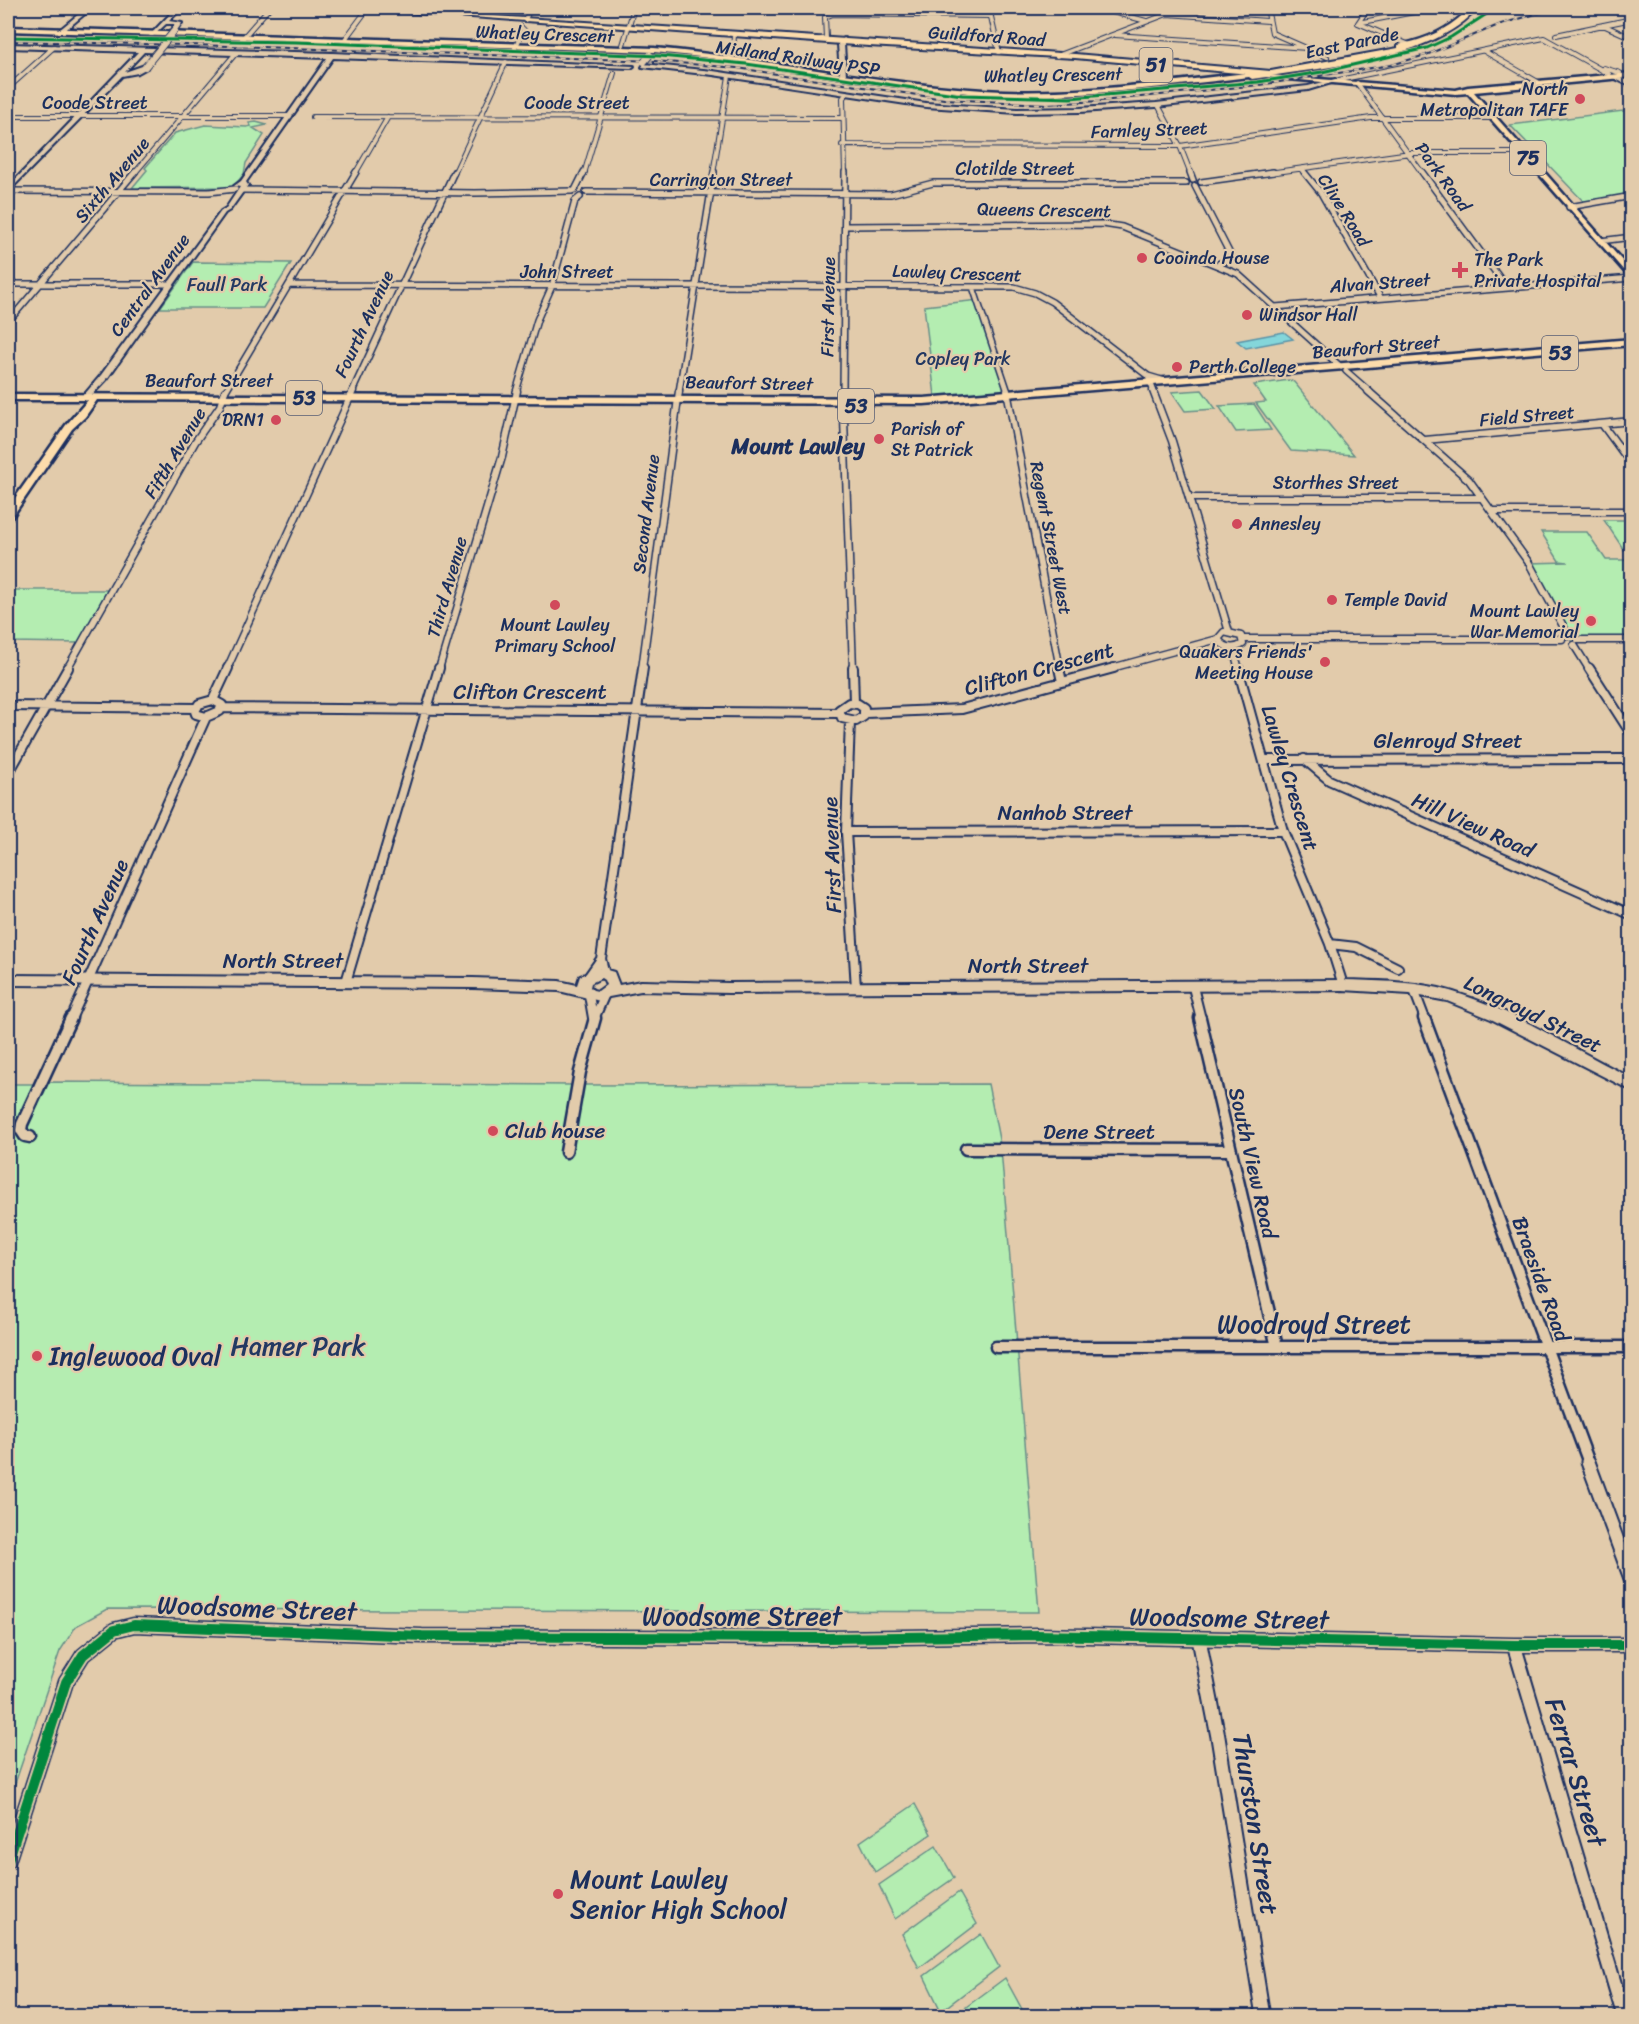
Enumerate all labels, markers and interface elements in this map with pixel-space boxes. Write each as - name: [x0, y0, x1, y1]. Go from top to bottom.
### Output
- street label: Whatley Crescent: [475, 16, 615, 52]
- street label: Guildford Road: [927, 16, 1048, 56]
- street label: East Parade: [1302, 17, 1402, 69]
- street label: Midland Railway PSP: [714, 31, 883, 85]
- road number: 51: [1140, 48, 1172, 82]
- street label: Whatley Crescent: [983, 58, 1123, 92]
- place label: North Metropolitan TAFE: [1420, 73, 1569, 126]
- street label: Coode Street: [42, 87, 148, 119]
- street label: Coode Street: [524, 87, 630, 119]
- marker: North Metropolitan TAFE: [1573, 92, 1587, 106]
- street label: Farnley Street: [1090, 112, 1208, 148]
- street label: Sixth Avenue: [66, 129, 158, 230]
- street label: Park Road: [1406, 135, 1480, 220]
- road number: 75: [1510, 141, 1546, 175]
- street label: Clotilde Street: [955, 153, 1075, 185]
- street label: Carrington Street: [650, 164, 793, 196]
- street label: Clive Road: [1309, 167, 1380, 255]
- street label: Queens Crescent: [977, 193, 1111, 227]
- street label: Central Avenue: [101, 226, 199, 344]
- place label: Cooinda House: [1154, 242, 1270, 274]
- place label: The Park Private Hospital: [1474, 244, 1602, 297]
- marker: Cooinda House: [1135, 251, 1149, 265]
- street label: Lawley Crescent: [892, 255, 1022, 291]
- street label: John Street: [519, 256, 614, 288]
- street label: First Avenue: [811, 256, 845, 357]
- marker: The Park Private Hospital: [1451, 261, 1469, 279]
- street label: Alvan Street: [1328, 263, 1432, 303]
- street label: Fourth Avenue: [325, 265, 403, 383]
- park label: Faull Park: [187, 269, 267, 301]
- place label: Windsor Hall: [1259, 299, 1359, 331]
- marker: Windsor Hall: [1240, 308, 1254, 322]
- street label: Beaufort Street: [1311, 325, 1442, 369]
- road number: 53: [1542, 336, 1578, 370]
- park label: Copley Park: [915, 343, 1011, 375]
- place label: Perth College: [1189, 351, 1296, 383]
- marker: Perth College: [1170, 360, 1184, 374]
- street label: Beaufort Street: [145, 365, 274, 397]
- street label: Beaufort Street: [685, 366, 814, 400]
- road number: 53: [286, 381, 322, 415]
- road number: 53: [838, 389, 874, 423]
- street label: Field Street: [1478, 396, 1576, 436]
- street label: Fifth Avenue: [135, 401, 215, 505]
- place label: DRN1: [222, 404, 264, 436]
- marker: DRN1: [269, 413, 283, 427]
- place label: Parish of St Patrick: [891, 413, 974, 466]
- district label: Mount Lawley: [730, 427, 865, 466]
- marker: Parish of St Patrick: [872, 432, 886, 446]
- street label: Second Avenue: [623, 452, 669, 576]
- street label: Regent Street West: [1020, 458, 1082, 618]
- street label: Storthes Street: [1273, 467, 1399, 499]
- place label: Annesley: [1248, 508, 1321, 540]
- marker: Annesley: [1230, 517, 1244, 531]
- street label: Third Avenue: [417, 533, 477, 641]
- place label: Temple David: [1344, 584, 1448, 616]
- marker: Temple David: [1325, 593, 1339, 607]
- place label: Mount Lawley War Memorial: [1470, 595, 1580, 648]
- marker: Mount Lawley Primary School: [548, 598, 562, 612]
- place label: Mount Lawley Primary School: [495, 609, 616, 662]
- marker: Mount Lawley War Memorial: [1584, 614, 1598, 628]
- street label: Clifton Crescent: [960, 631, 1118, 707]
- place label: Quakers Friends' Meeting House: [1179, 636, 1313, 689]
- marker: Quakers Friends' Meeting House: [1318, 655, 1332, 669]
- street label: Clifton Crescent: [453, 673, 607, 711]
- street label: Lawley Crescent: [1250, 700, 1330, 856]
- street label: Glenroyd Street: [1374, 722, 1522, 760]
- street label: Hill View Road: [1405, 781, 1542, 870]
- street label: Nanhob Street: [997, 794, 1134, 832]
- street label: First Avenue: [811, 796, 853, 914]
- street label: Fourth Avenue: [50, 853, 140, 991]
- street label: North Street: [223, 942, 345, 980]
- street label: North Street: [968, 947, 1090, 985]
- street label: Longroyd Street: [1457, 964, 1609, 1064]
- street label: South View Road: [1217, 1083, 1289, 1244]
- place label: Club house: [505, 1112, 606, 1150]
- street label: Dene Street: [1043, 1113, 1155, 1151]
- marker: Club house: [486, 1124, 500, 1138]
- street label: Braeside Road: [1501, 1211, 1582, 1349]
- street label: Woodroyd Street: [1217, 1301, 1411, 1347]
- park label: Hamer Park: [231, 1323, 366, 1369]
- place label: Inglewood Oval: [48, 1333, 222, 1379]
- marker: Inglewood Oval: [30, 1349, 44, 1363]
- street label: Woodsome Street: [156, 1582, 359, 1635]
- street label: Woodsome Street: [642, 1593, 843, 1639]
- street label: Woodsome Street: [1129, 1593, 1331, 1643]
- street label: Ferrar Street: [1531, 1692, 1621, 1854]
- street label: Thurston Street: [1219, 1730, 1293, 1918]
- place label: Mount Lawley Senior High School: [570, 1856, 788, 1932]
- marker: Mount Lawley Senior High School: [551, 1887, 565, 1901]

